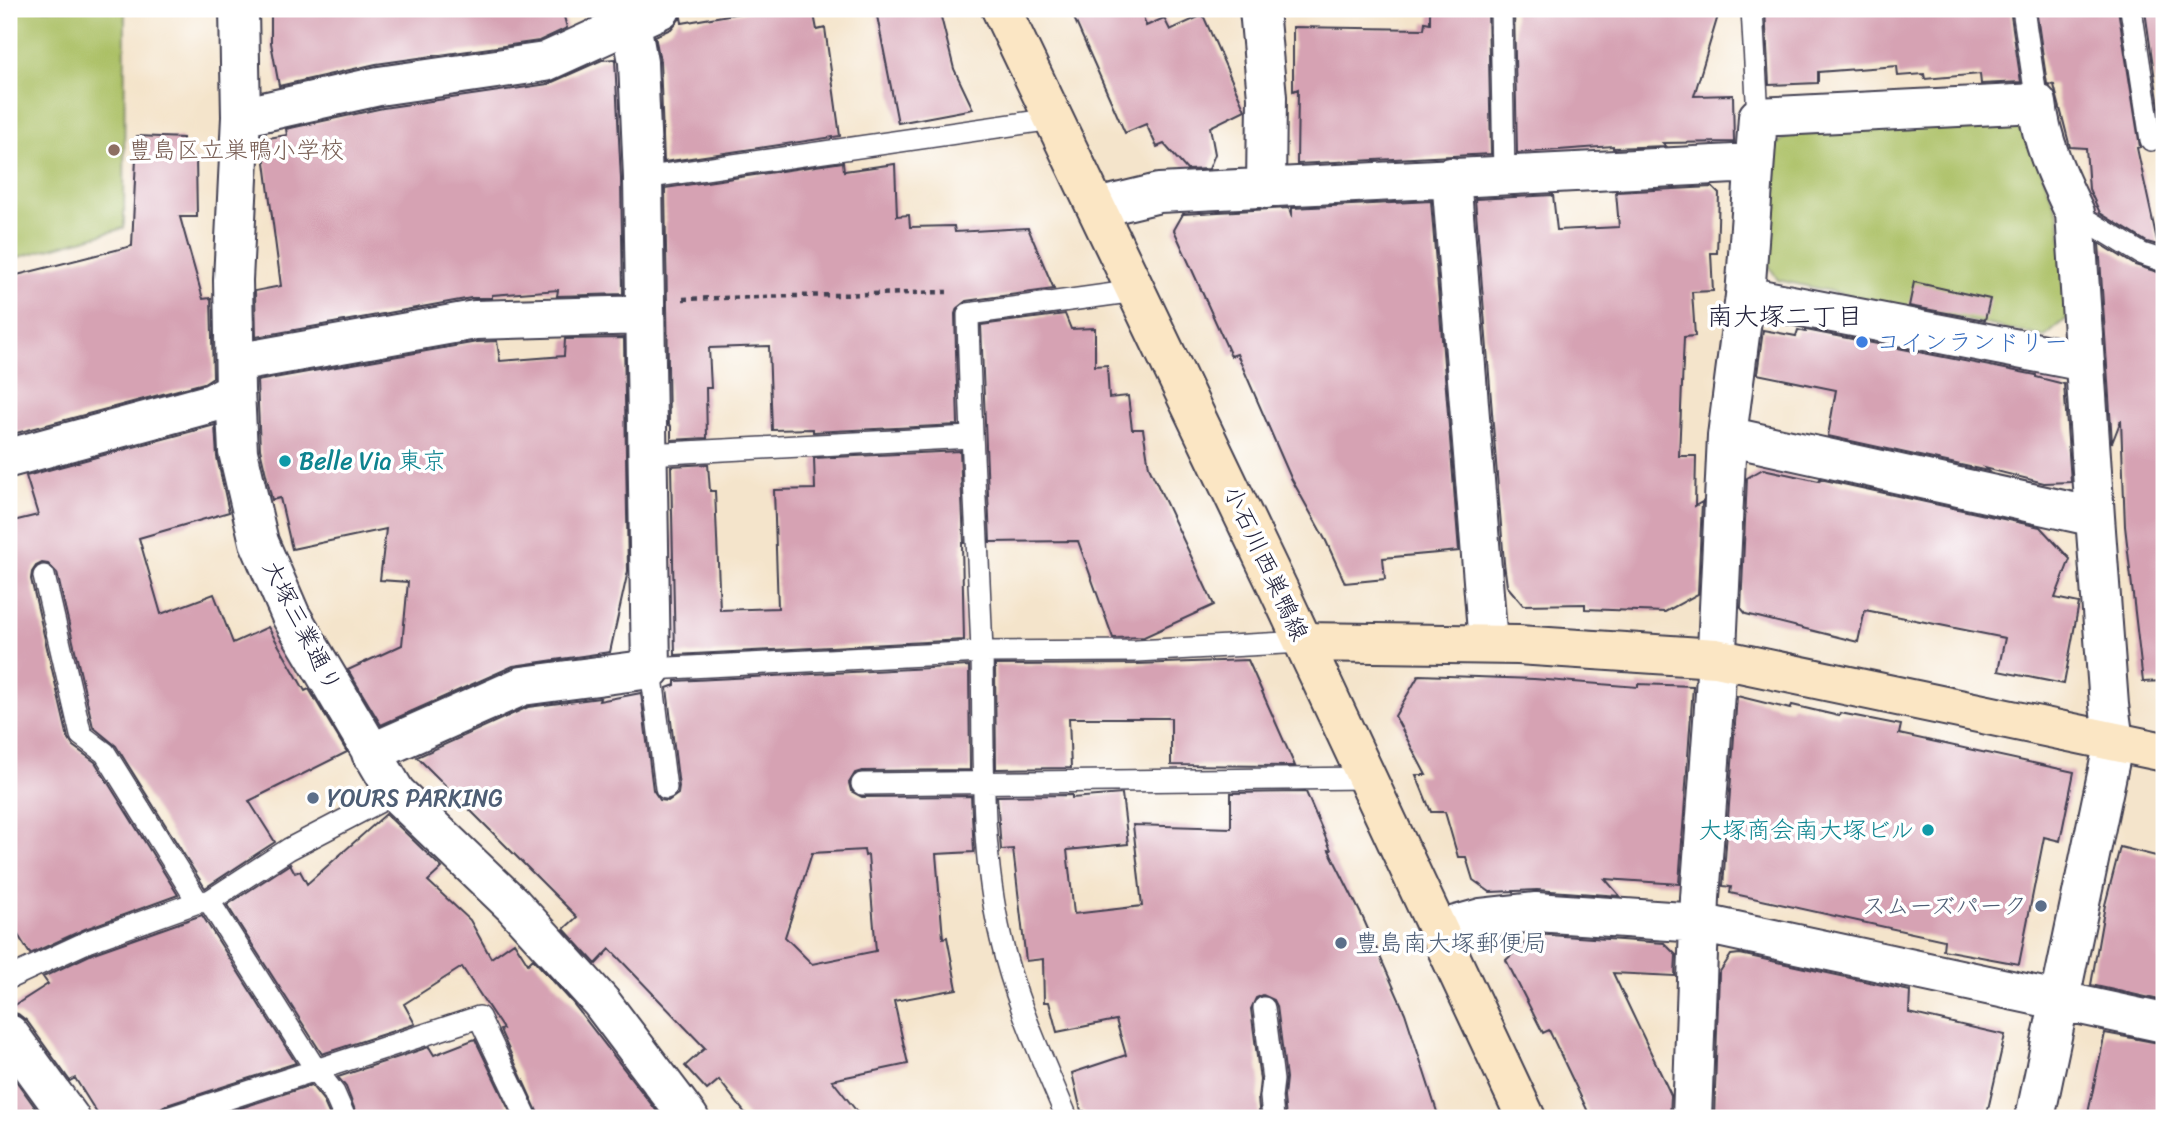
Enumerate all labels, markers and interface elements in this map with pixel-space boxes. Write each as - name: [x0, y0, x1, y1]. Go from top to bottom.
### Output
- place label: 豊島区立巣鴨小学校: [128, 129, 344, 171]
- marker: 豊島区立巣鴨小学校: [106, 142, 122, 158]
- district label: 南大塚二丁目: [1707, 293, 1863, 339]
- place label: コインランドリー: [1876, 321, 2068, 363]
- marker: コインランドリー: [1854, 334, 1870, 350]
- place label: Belle Via 東京: [299, 440, 446, 482]
- marker: Belle Via 東京: [277, 453, 293, 469]
- street label: 小石川西巣鴨線: [1211, 478, 1321, 648]
- street label: 大塚三業通り: [251, 552, 353, 700]
- place label: YOURS PARKING: [327, 777, 503, 819]
- marker: YOURS PARKING: [305, 790, 321, 806]
- place label: 大塚商会南大塚ビル: [1698, 809, 1914, 851]
- marker: 大塚商会南大塚ビル: [1920, 822, 1936, 838]
- place label: スムーズパーク: [1862, 885, 2027, 927]
- marker: スムーズパーク: [2033, 898, 2049, 914]
- place label: 豊島南大塚郵便局: [1355, 922, 1547, 964]
- marker: 豊島南大塚郵便局: [1333, 935, 1349, 951]

